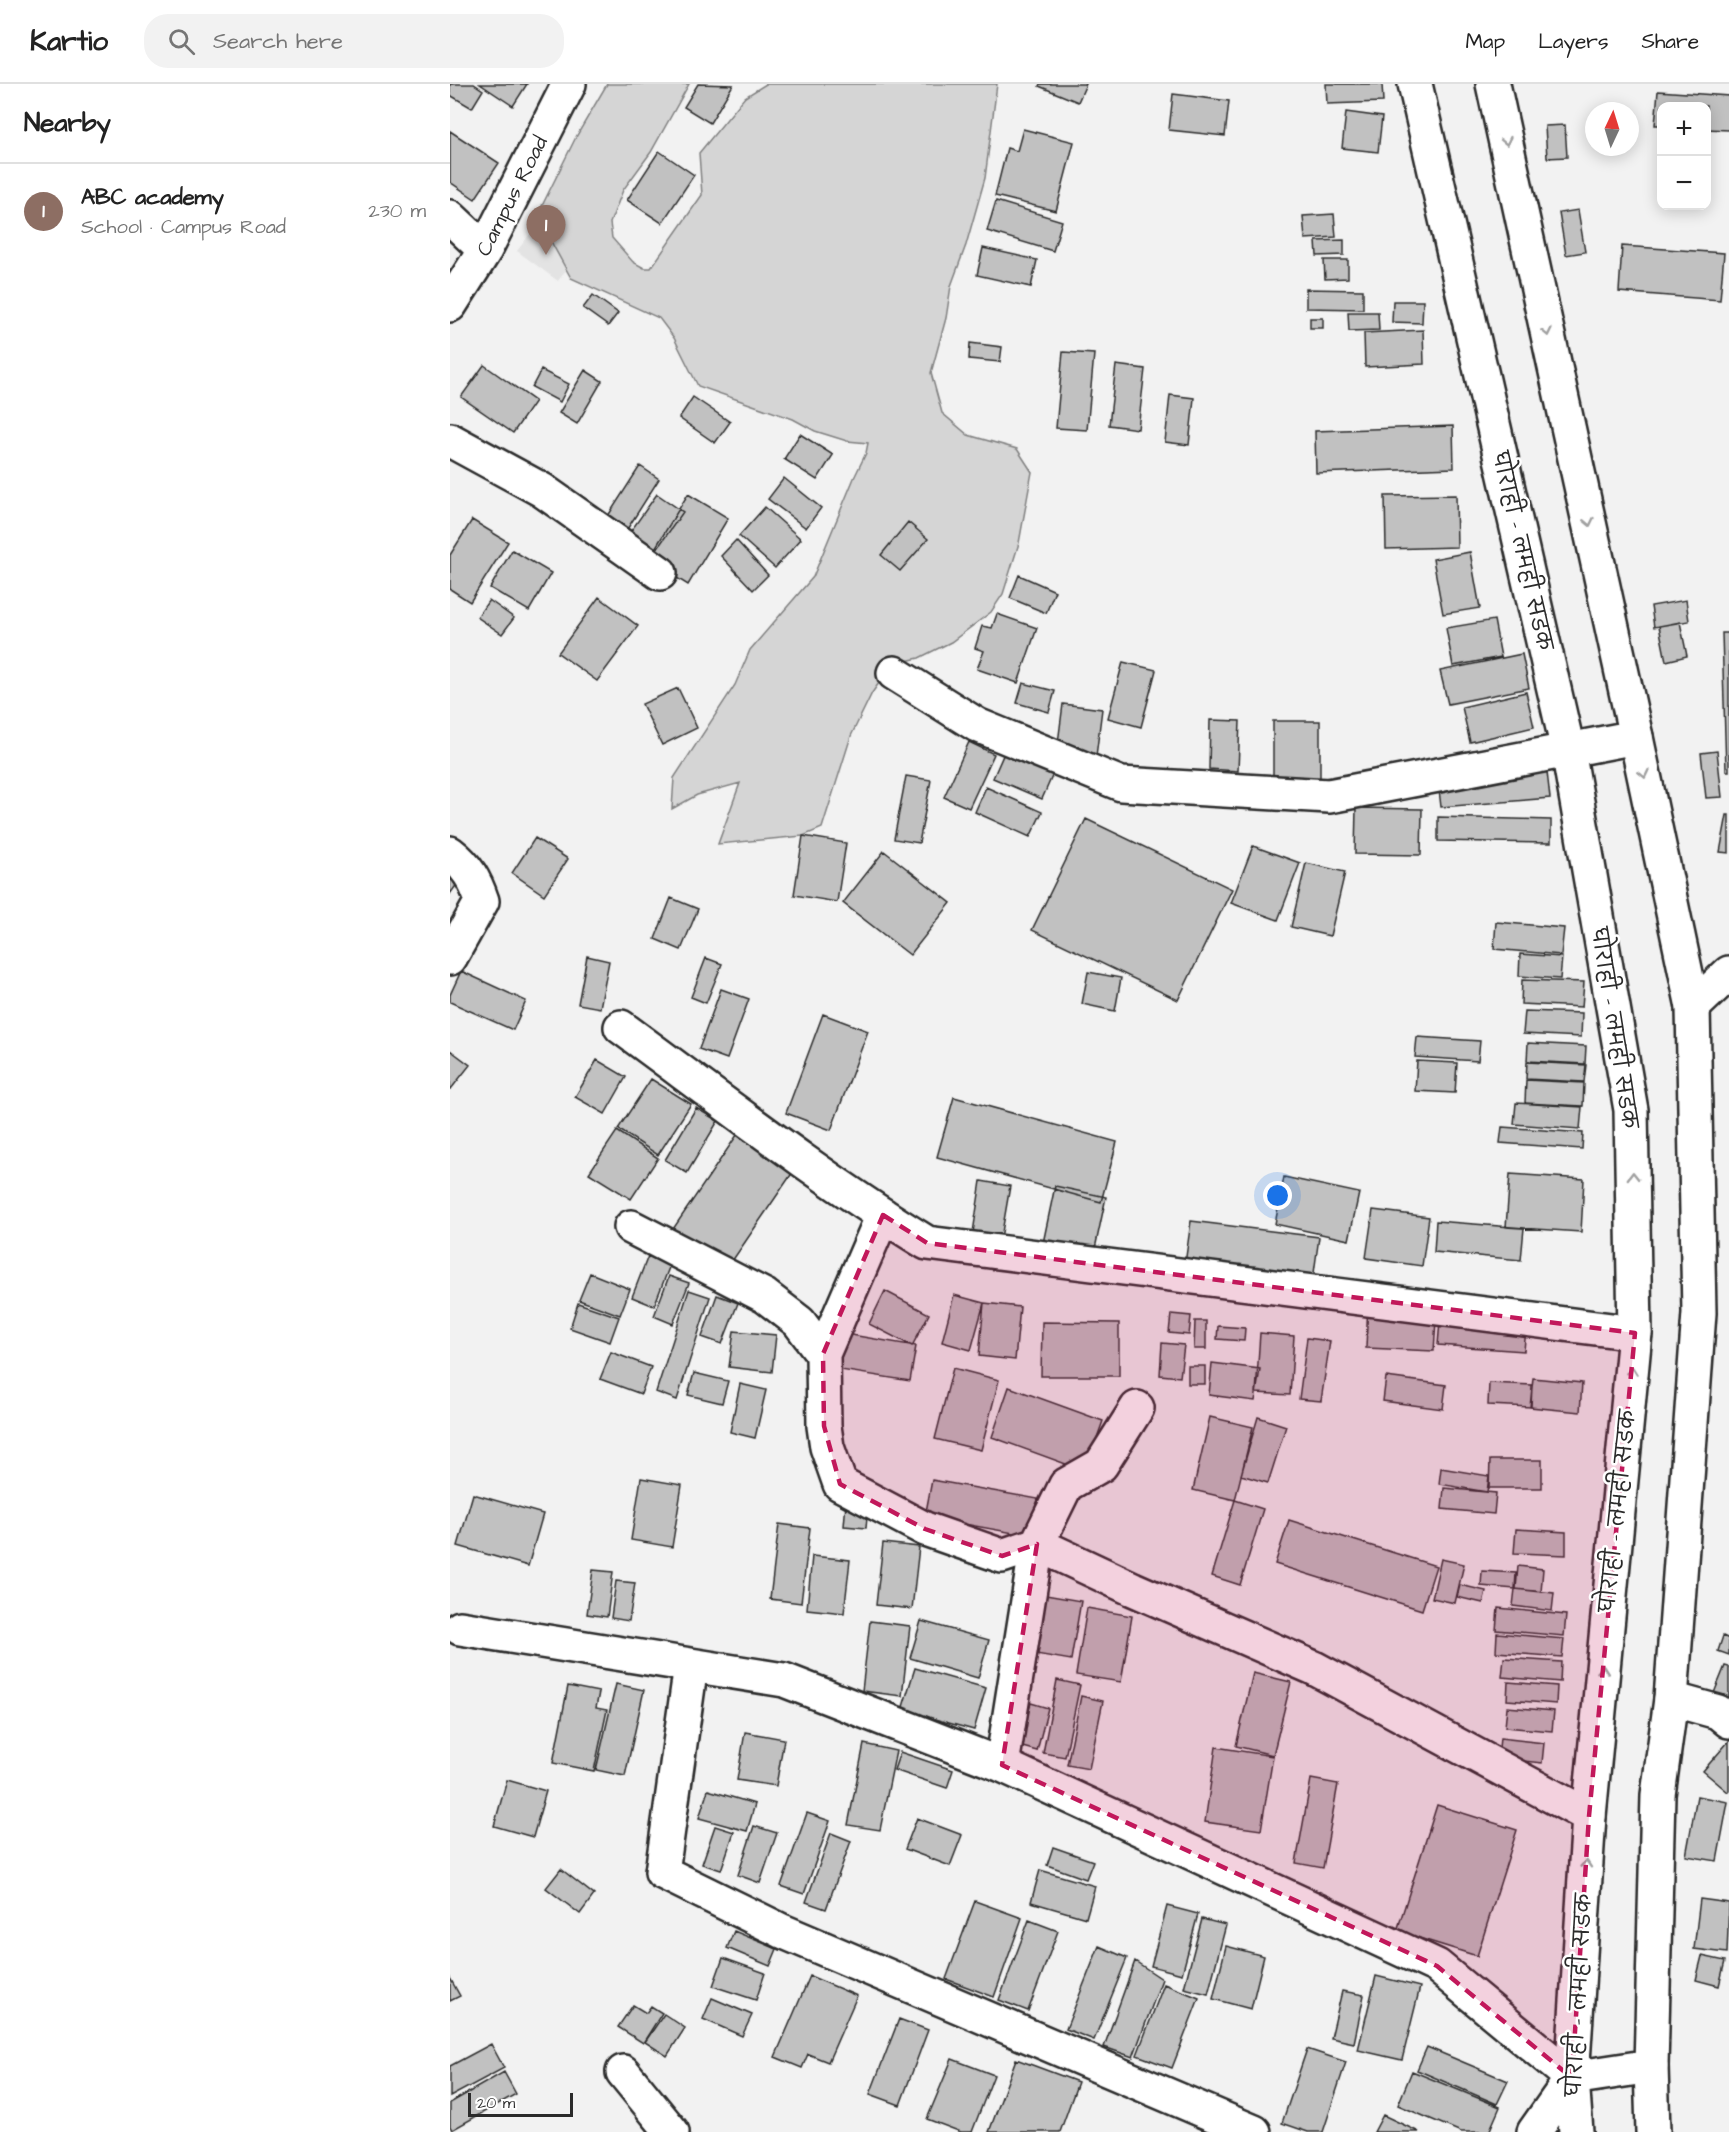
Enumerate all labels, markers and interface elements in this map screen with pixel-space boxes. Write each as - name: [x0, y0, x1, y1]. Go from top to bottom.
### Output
- search box: [144, 14, 564, 68]
- text: Kartio: [30, 22, 108, 61]
- icon: search: [165, 25, 198, 58]
- text: Search here: [213, 26, 343, 57]
- text: Map: [1465, 27, 1505, 56]
- text: Layers: [1538, 27, 1608, 56]
- text: Share: [1641, 27, 1699, 56]
- north arrow: [1585, 102, 1639, 156]
- map controls: [1657, 102, 1711, 210]
- button: +: [1657, 102, 1711, 156]
- text: Nearby: [24, 105, 111, 141]
- street label: Campus Road: [469, 131, 556, 262]
- one-way arrow: [1498, 136, 1511, 146]
- button: −: [1657, 156, 1711, 210]
- text: ABC academy: [81, 182, 224, 213]
- text: 1: [42, 197, 45, 225]
- text: 230 m: [368, 197, 426, 225]
- pin: 1: [526, 206, 566, 255]
- text: School · Campus Road: [81, 213, 286, 241]
- one-way arrow: [1540, 326, 1553, 336]
- street label: घोराही - लमही सडक: [1485, 447, 1562, 655]
- one-way arrow: [1582, 517, 1595, 527]
- one-way arrow: [1637, 769, 1650, 779]
- street label: घोराही - लमही सडक: [1584, 924, 1647, 1132]
- one-way arrow: [1626, 1172, 1639, 1181]
- your location: [1263, 1181, 1292, 1210]
- one-way arrow: [1625, 1367, 1638, 1376]
- street label: घोराही - लमही सडक: [1590, 1406, 1643, 1615]
- one-way arrow: [1596, 1665, 1609, 1674]
- one-way arrow: [1579, 1860, 1592, 1869]
- street label: घोराही - लमही सडक: [1556, 1891, 1599, 2098]
- scale bar: [468, 2090, 573, 2118]
- text: 20 m: [477, 2092, 515, 2114]

